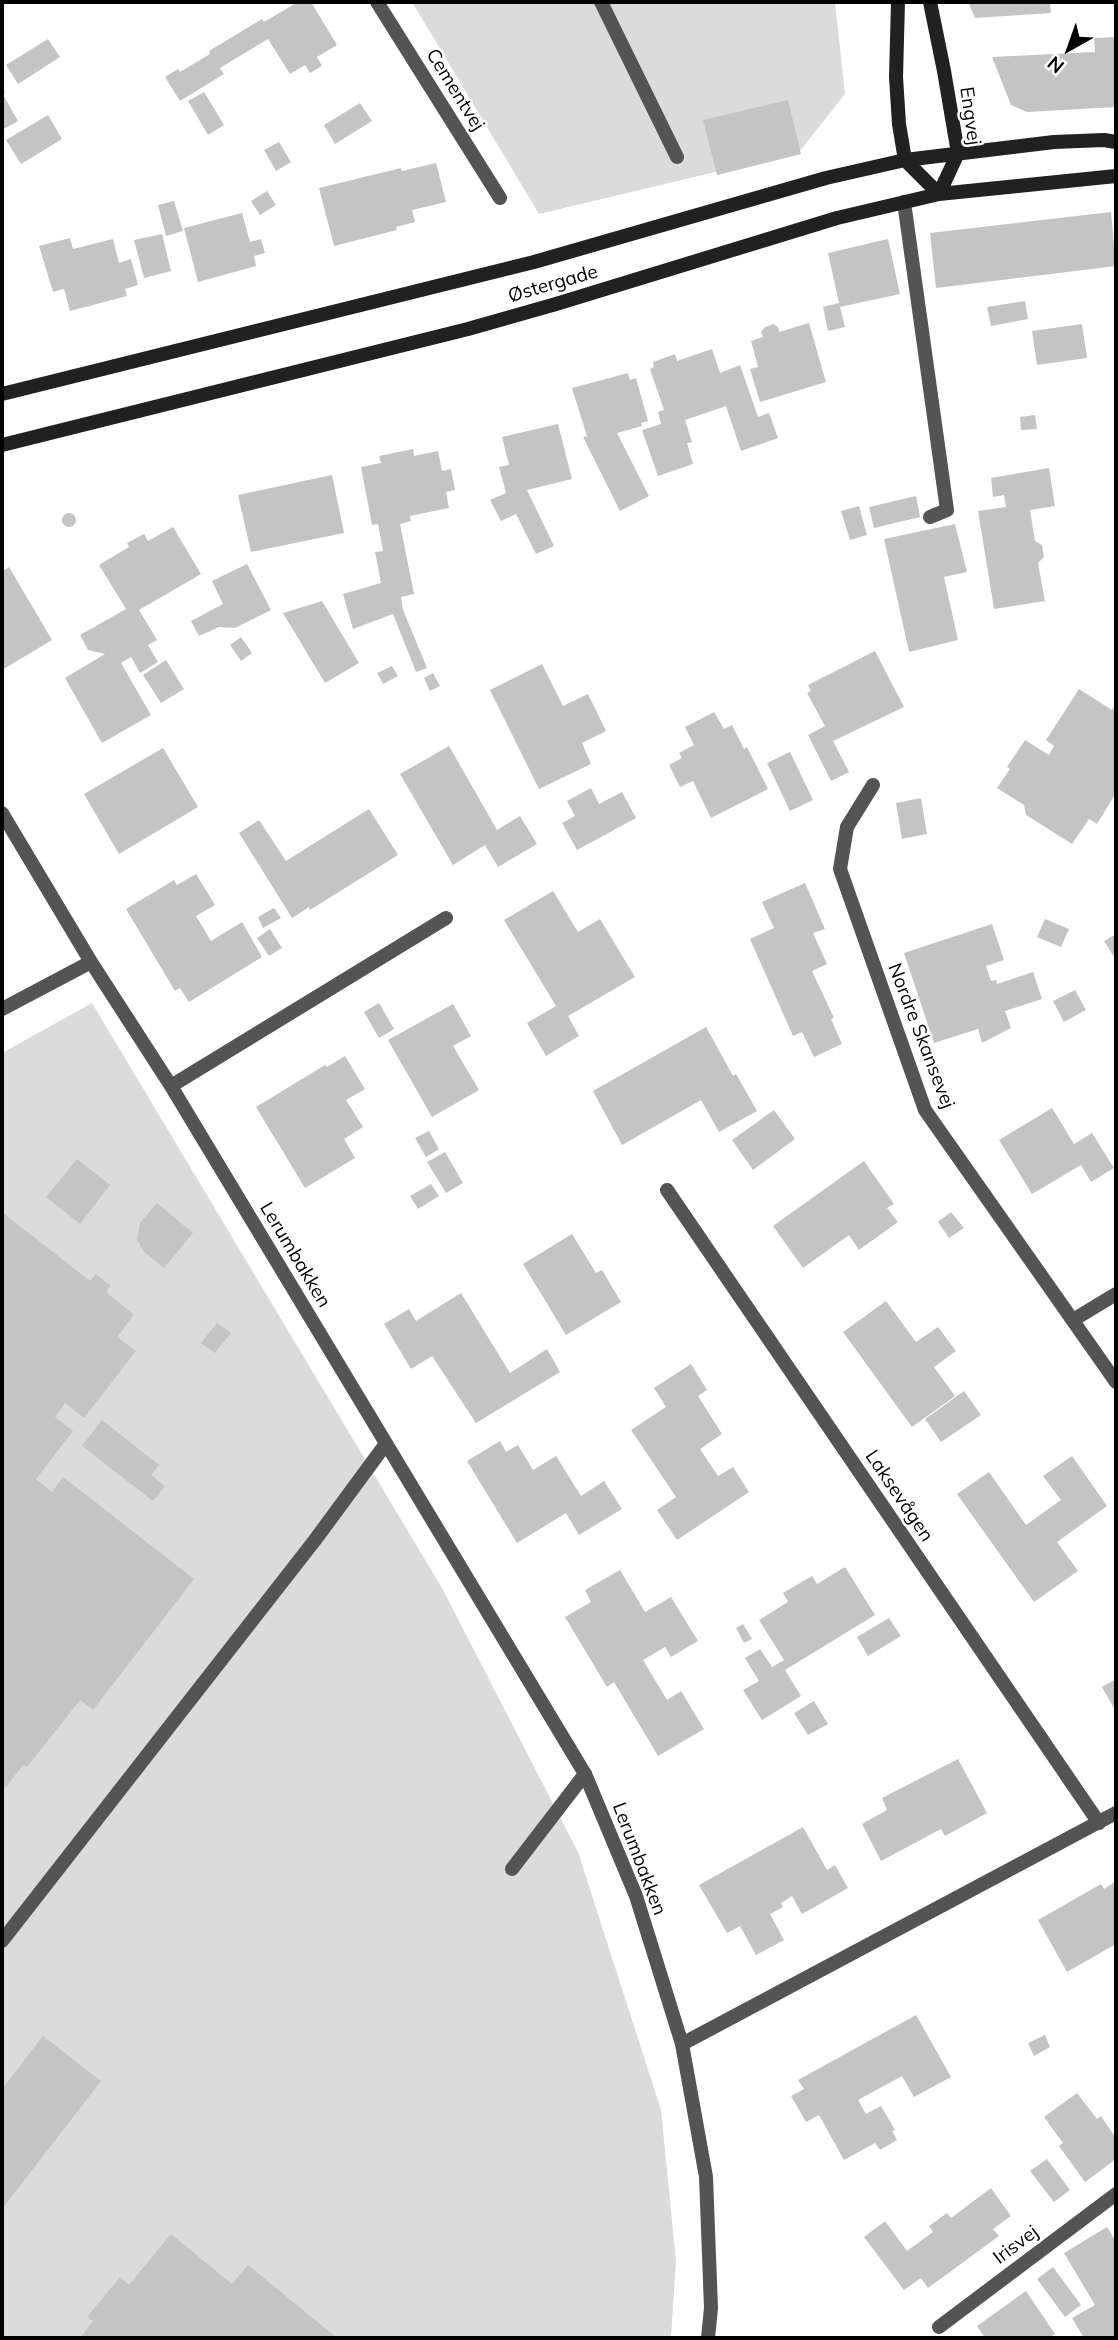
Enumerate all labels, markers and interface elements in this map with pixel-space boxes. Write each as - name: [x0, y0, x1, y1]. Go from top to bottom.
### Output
- north arrow: [1034, 14, 1104, 84]
- street label: Cementvej: [421, 45, 489, 135]
- text: N: [1042, 51, 1069, 79]
- street label: Engvej: [955, 85, 985, 147]
- street label: Østergade: [506, 260, 600, 308]
- street label: Nordre Skansevej: [883, 960, 959, 1112]
- street label: Lerumbakken: [255, 1198, 335, 1312]
- street label: Laksevågen: [860, 1446, 938, 1546]
- street label: Lerumbakken: [607, 1799, 671, 1919]
- street label: Irisvej: [989, 2221, 1043, 2269]

